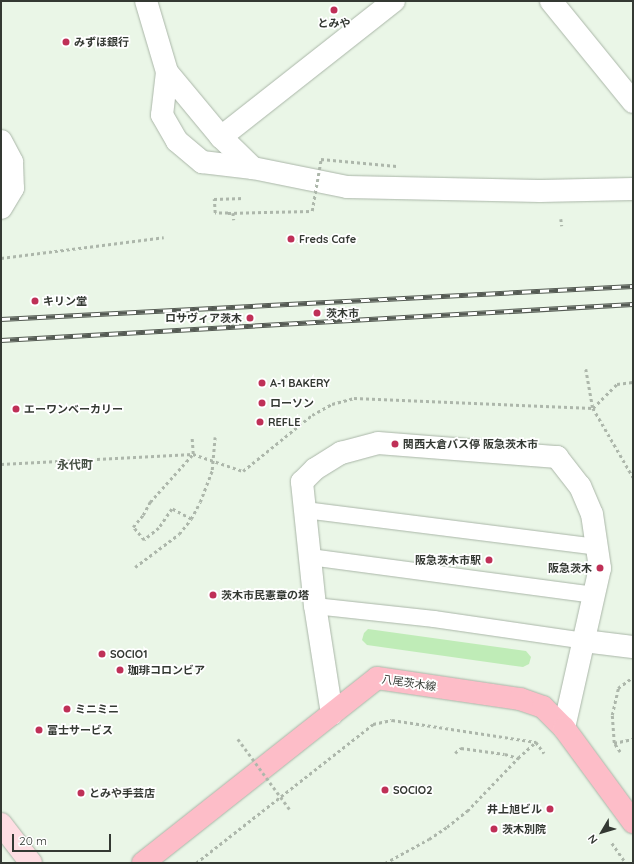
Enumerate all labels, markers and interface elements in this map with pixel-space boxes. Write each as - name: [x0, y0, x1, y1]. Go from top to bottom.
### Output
- marker: とみや: [329, 5, 339, 15]
- place label: とみや: [318, 16, 350, 30]
- place label: みずほ銀行: [74, 35, 129, 49]
- marker: みずほ銀行: [61, 37, 71, 47]
- place label: Freds Cafe: [299, 232, 356, 246]
- marker: Freds Cafe: [286, 234, 296, 244]
- place label: キリン堂: [43, 294, 87, 308]
- marker: キリン堂: [30, 296, 40, 306]
- place label: 茨木市: [326, 306, 359, 320]
- marker: 茨木市: [311, 307, 323, 319]
- place label: ロサヴィア茨木: [165, 311, 242, 325]
- marker: ロサヴィア茨木: [245, 313, 255, 323]
- place label: A-1 BAKERY: [270, 376, 330, 390]
- marker: A-1 BAKERY: [257, 378, 267, 388]
- place label: ローソン: [270, 396, 314, 410]
- marker: ローソン: [257, 398, 267, 408]
- place label: エーワンベーカリー: [24, 402, 123, 416]
- marker: エーワンベーカリー: [11, 404, 21, 414]
- place label: REFLE: [268, 415, 301, 429]
- marker: REFLE: [255, 417, 265, 427]
- place label: 関西大倉バス停 阪急茨木市: [403, 437, 538, 451]
- marker: 関西大倉バス停 阪急茨木市: [390, 439, 400, 449]
- district label: 永代町: [57, 458, 93, 472]
- place label: 阪急茨木市駅: [415, 553, 481, 567]
- marker: 阪急茨木市駅: [484, 555, 494, 565]
- place label: 阪急茨木: [548, 561, 592, 575]
- marker: 阪急茨木: [595, 563, 605, 573]
- place label: 茨木市民憲章の塔: [221, 588, 309, 602]
- marker: 茨木市民憲章の塔: [208, 590, 218, 600]
- place label: SOCIO1: [110, 647, 147, 661]
- marker: SOCIO1: [97, 649, 107, 659]
- place label: 珈琲コロンビア: [128, 663, 205, 677]
- marker: 珈琲コロンビア: [115, 665, 125, 675]
- street label: 八尾茨木線: [381, 673, 437, 693]
- place label: ミニミニ: [75, 702, 119, 716]
- marker: ミニミニ: [62, 704, 72, 714]
- place label: 富士サービス: [47, 723, 113, 737]
- marker: 富士サービス: [34, 725, 44, 735]
- place label: SOCIO2: [393, 783, 432, 797]
- marker: SOCIO2: [380, 785, 390, 795]
- place label: とみや手芸店: [89, 786, 155, 800]
- marker: とみや手芸店: [76, 788, 86, 798]
- place label: 井上旭ビル: [487, 802, 542, 816]
- marker: 井上旭ビル: [545, 804, 555, 814]
- north arrow: [582, 812, 622, 852]
- place label: 茨木別院: [502, 822, 546, 836]
- marker: 茨木別院: [489, 824, 499, 834]
- scale bar: [14, 826, 113, 852]
- text: N: [585, 832, 601, 847]
- text: 20 m: [19, 833, 47, 848]

